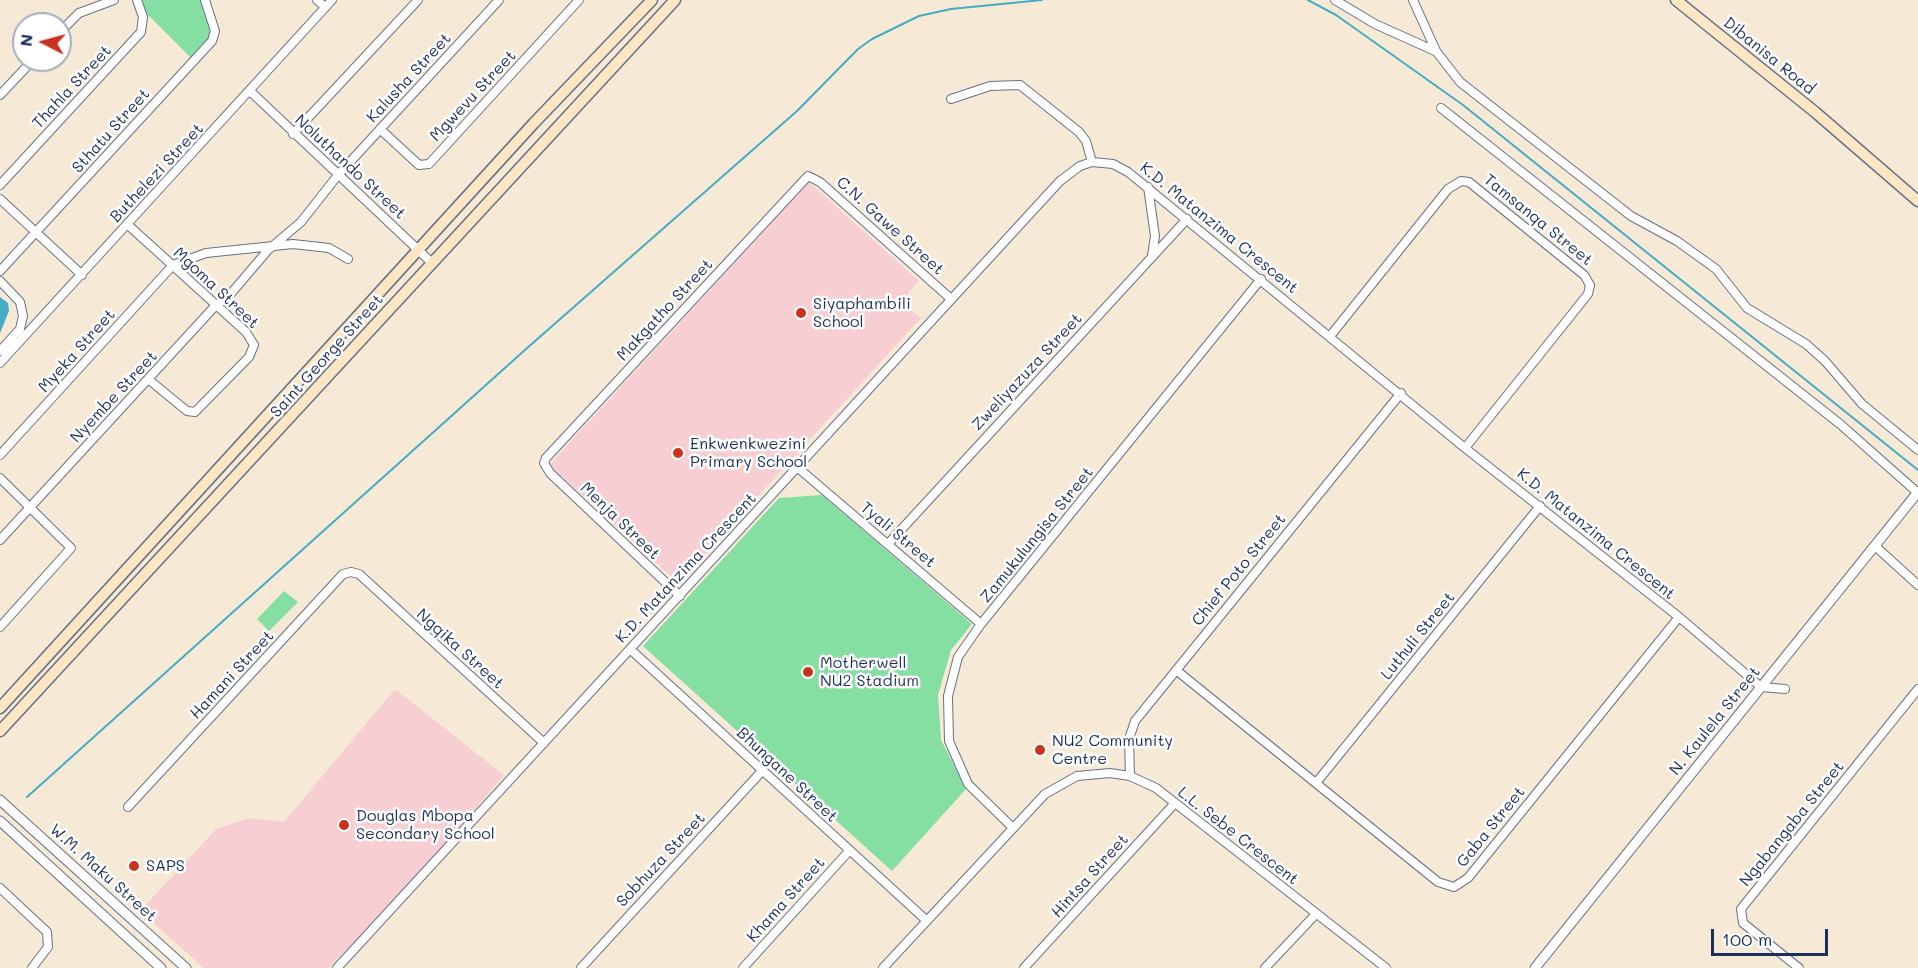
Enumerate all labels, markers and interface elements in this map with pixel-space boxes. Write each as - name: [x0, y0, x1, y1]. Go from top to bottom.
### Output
- north arrow: [12, 12, 72, 72]
- street label: Dibanisa Road: [1719, 13, 1819, 99]
- street label: Kalusha Street: [363, 29, 455, 127]
- text: N: [15, 33, 37, 47]
- street label: Thahla Street: [29, 41, 115, 133]
- street label: Mgwevu Street: [426, 46, 520, 146]
- street label: Sthatu Street: [68, 85, 154, 177]
- street label: Noluthando Street: [291, 111, 409, 223]
- street label: Buthelezi Street: [106, 119, 208, 227]
- street label: K.D. Matanzima Crescent: [1136, 158, 1302, 298]
- street label: Tamsanqa Street: [1480, 170, 1596, 270]
- street label: C.N. Gawe Street: [832, 173, 948, 279]
- street label: Mgoma Street: [169, 243, 263, 333]
- street label: Makgatho Street: [613, 255, 717, 365]
- street label: Saint George Street: [267, 290, 387, 422]
- place label: Siyaphambili School: [813, 294, 911, 332]
- street label: Myeka Street: [35, 305, 119, 397]
- marker: Siyaphambili School: [794, 306, 808, 320]
- street label: Zweliyazuza Street: [968, 310, 1086, 434]
- street label: Nyembe Street: [66, 347, 162, 447]
- place label: Enkwenkwezini Primary School: [690, 434, 807, 472]
- marker: Enkwenkwezini Primary School: [671, 446, 685, 460]
- street label: Zamukulungisa Street: [976, 463, 1098, 607]
- street label: K.D. Matanzima Crescent: [1513, 464, 1679, 604]
- street label: Menja Street: [576, 478, 664, 564]
- street label: K.D. Matanzima Crescent: [612, 489, 760, 647]
- street label: Tyali Street: [857, 498, 939, 572]
- street label: Chief Poto Street: [1188, 510, 1290, 630]
- street label: Luthuli Street: [1377, 588, 1459, 684]
- street label: Ngqika Street: [412, 605, 508, 693]
- street label: Hamani Street: [186, 627, 278, 723]
- place label: Motherwell NU2 Stadium: [820, 653, 919, 691]
- street label: N. Kaulela Street: [1665, 663, 1765, 779]
- marker: Motherwell NU2 Stadium: [801, 665, 815, 679]
- street label: Bhungane Street: [733, 723, 841, 827]
- place label: NU2 Community Centre: [1052, 731, 1173, 769]
- marker: NU2 Community Centre: [1033, 743, 1047, 757]
- street label: Ngabangaba Street: [1736, 758, 1848, 890]
- street label: L.L. Sebe Crescent: [1174, 783, 1302, 889]
- street label: Gaba Street: [1453, 783, 1529, 871]
- place label: Douglas Mbopa Secondary School: [356, 806, 495, 844]
- street label: Sobhuza Street: [613, 809, 709, 911]
- marker: Douglas Mbopa Secondary School: [337, 818, 351, 832]
- street label: W.M. Maku Street: [46, 820, 160, 926]
- street label: Hintsa Street: [1047, 830, 1133, 922]
- street label: Khama Street: [743, 854, 829, 946]
- place label: SAPS: [146, 856, 185, 876]
- marker: SAPS: [127, 859, 141, 873]
- scale bar: [1714, 917, 1831, 955]
- text: 100 m: [1722, 927, 1772, 951]

